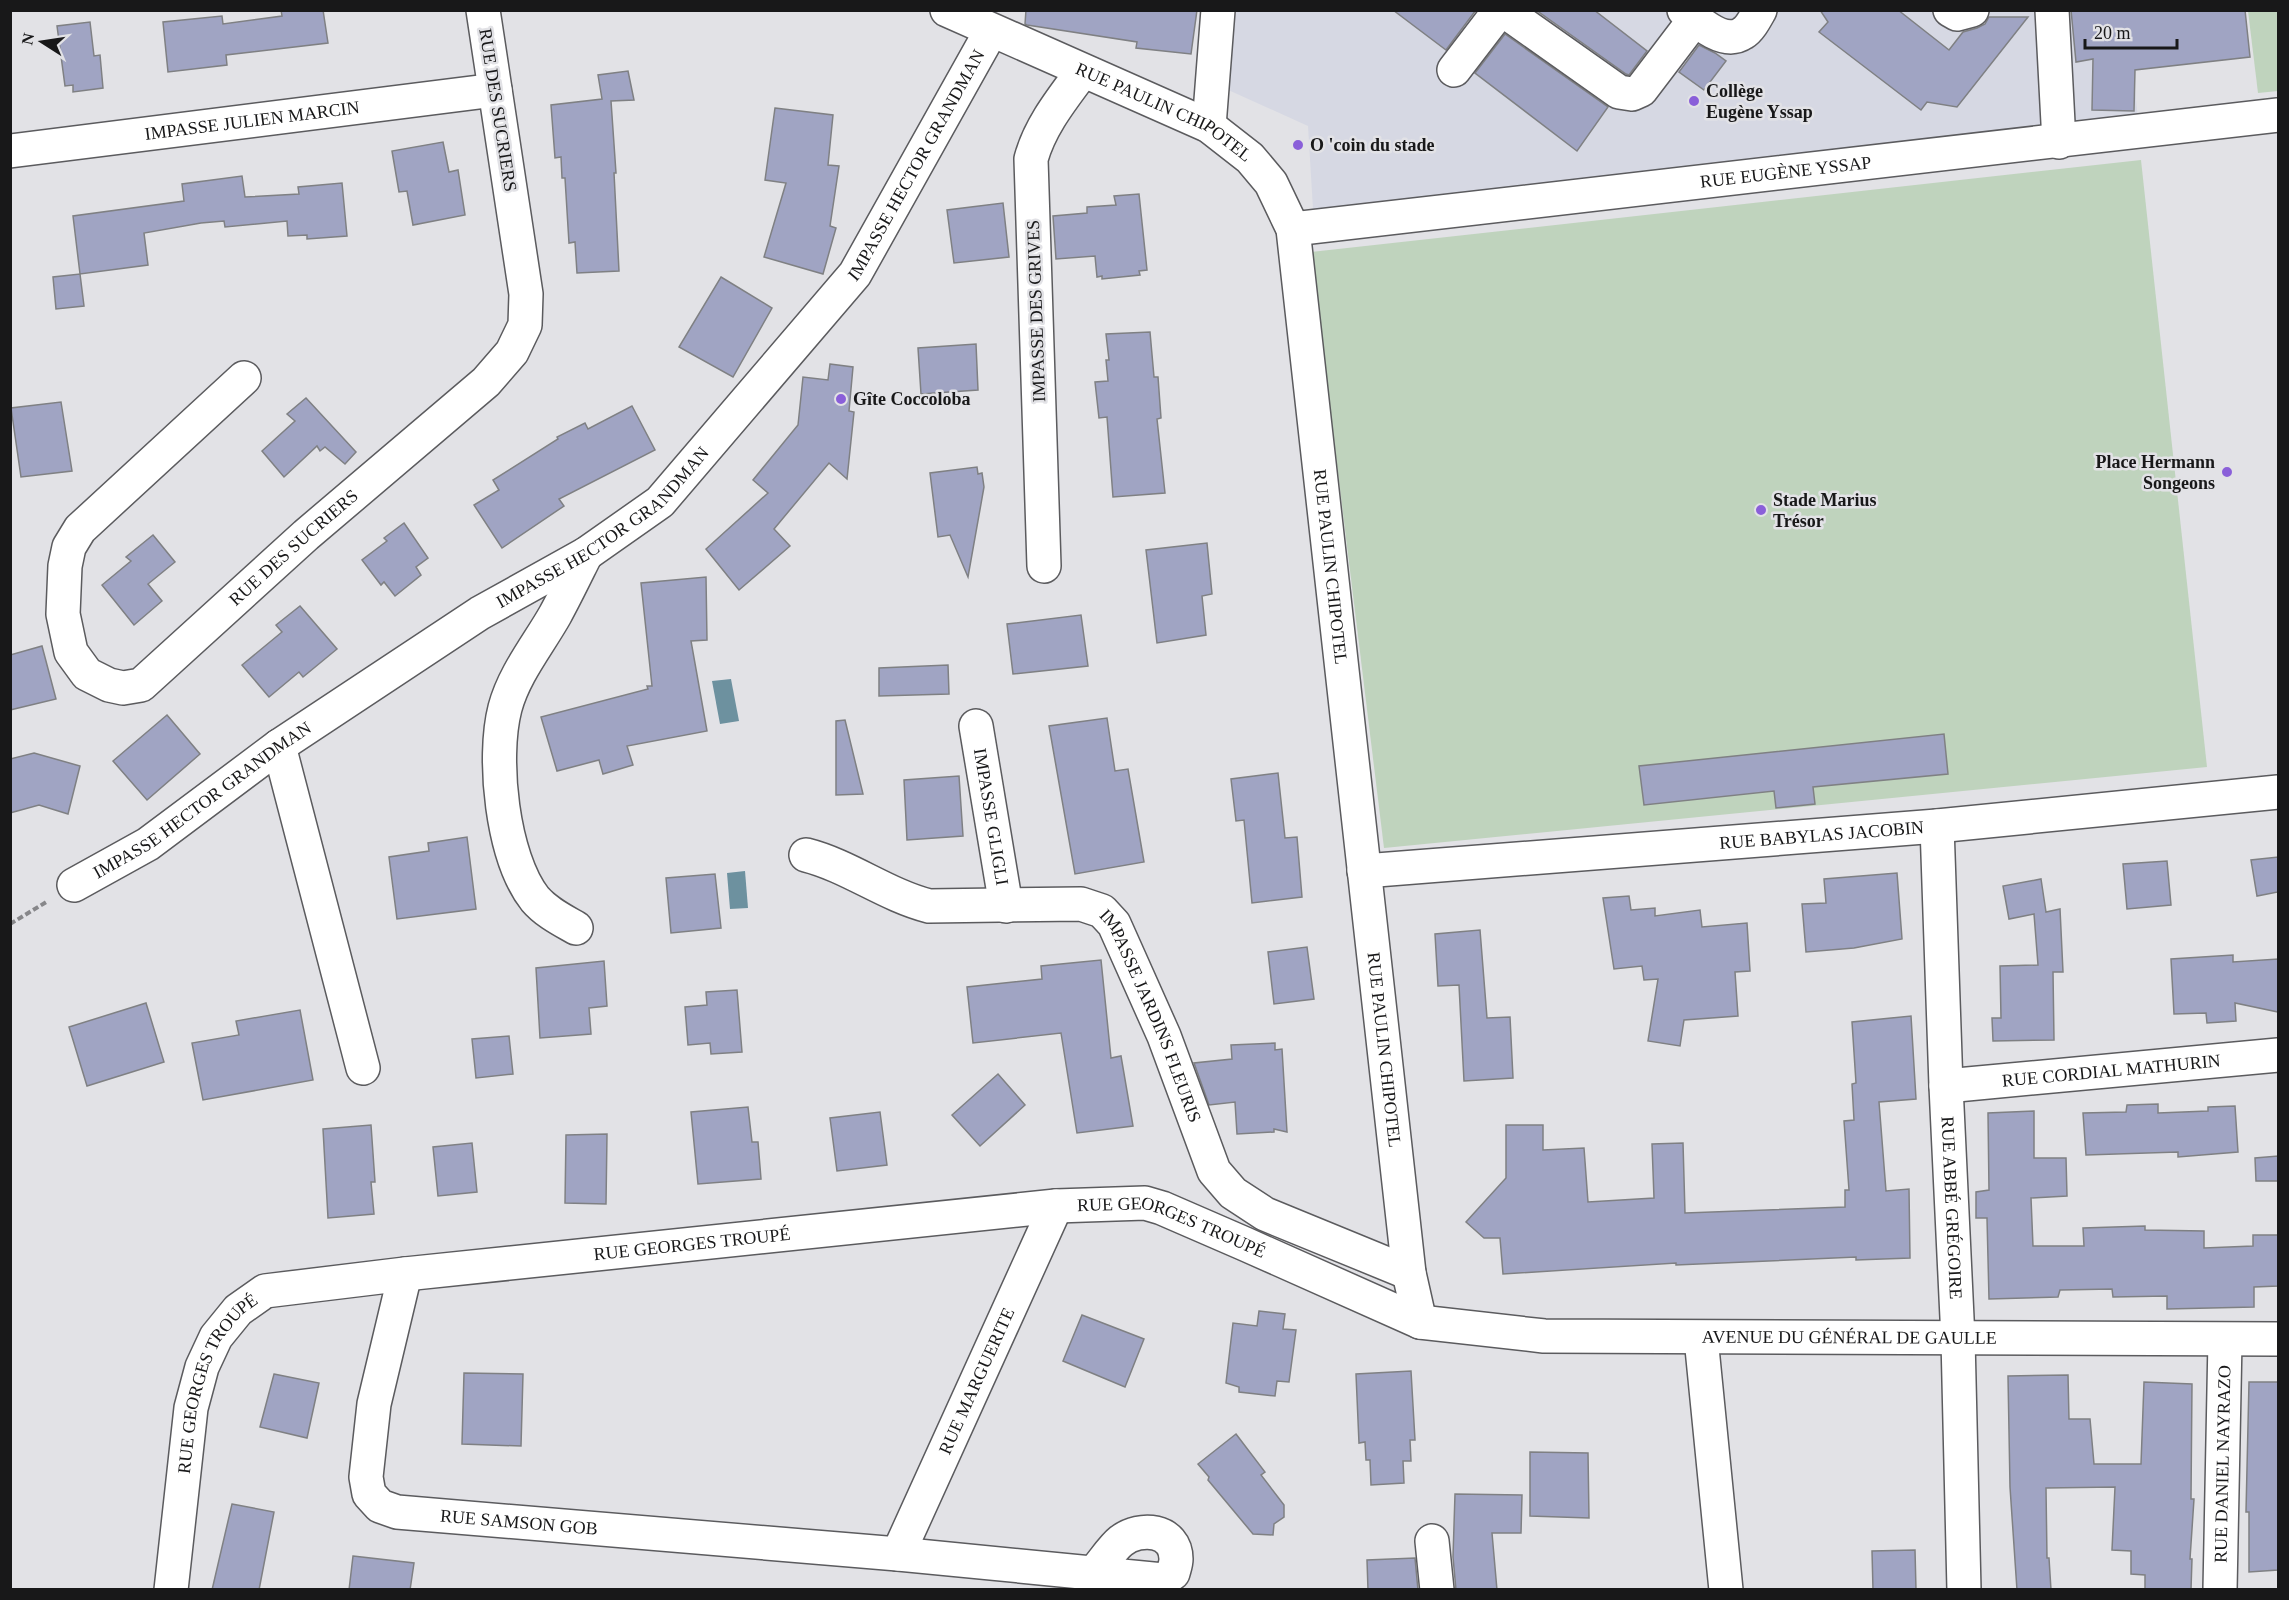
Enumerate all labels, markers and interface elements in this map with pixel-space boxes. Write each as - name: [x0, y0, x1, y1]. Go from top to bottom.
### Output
- north arrow: [12, 12, 72, 72]
- scale bar: [2085, 12, 2176, 50]
- text: 20 m: [2094, 23, 2131, 43]
- street label: RUE DES SUCRIERS: [475, 27, 521, 193]
- text: N: [18, 31, 37, 46]
- street label: IMPASSE HECTOR GRANDMAN: [844, 46, 989, 285]
- street label: RUE PAULIN CHIPOTEL: [1073, 58, 1256, 166]
- place label: Collège Eugène Yssap: [1706, 81, 1813, 122]
- marker: Collège Eugène Yssap: [1687, 94, 1701, 108]
- street label: IMPASSE JULIEN MARCIN: [143, 97, 361, 144]
- place label: O 'coin du stade: [1310, 135, 1435, 155]
- marker: O 'coin du stade: [1291, 138, 1305, 152]
- street label: RUE EUGÈNE YSSAP: [1699, 152, 1872, 192]
- street label: IMPASSE DES GRIVES: [1023, 220, 1049, 402]
- place label: Gîte Coccoloba: [853, 389, 970, 409]
- marker: Gîte Coccoloba: [834, 392, 848, 406]
- street label: IMPASSE HECTOR GRANDMAN: [493, 443, 713, 612]
- place label: Place Hermann Songeons: [2096, 452, 2215, 493]
- marker: Place Hermann Songeons: [2220, 465, 2234, 479]
- street label: RUE PAULIN CHIPOTEL: [1310, 468, 1351, 665]
- street label: RUE DES SUCRIERS: [225, 485, 362, 610]
- place label: Stade Marius Trésor: [1773, 490, 1877, 531]
- marker: Stade Marius Trésor: [1754, 503, 1768, 517]
- street label: IMPASSE HECTOR GRANDMAN: [90, 718, 315, 882]
- street label: IMPASSE GLIGLI: [970, 747, 1012, 887]
- street label: RUE BABYLAS JACOBIN: [1719, 817, 1925, 853]
- street label: IMPASSE JARDINS FLEURIS: [1095, 905, 1205, 1125]
- street label: RUE PAULIN CHIPOTEL: [1363, 951, 1405, 1148]
- street label: RUE CORDIAL MATHURIN: [2001, 1050, 2221, 1091]
- street label: RUE ABBÉ GRÉGOIRE: [1937, 1116, 1966, 1300]
- street label: RUE GEORGES TROUPÉ: [1077, 1192, 1269, 1262]
- street label: RUE GEORGES TROUPÉ: [593, 1223, 791, 1264]
- street label: RUE GEORGES TROUPÉ: [174, 1289, 261, 1475]
- street label: RUE MARGUERITE: [935, 1305, 1018, 1457]
- street label: AVENUE DU GÉNÉRAL DE GAULLE: [1702, 1326, 1997, 1348]
- street label: RUE DANIEL NAYRAZO: [2211, 1365, 2234, 1563]
- street label: RUE SAMSON GOB: [439, 1506, 599, 1539]

